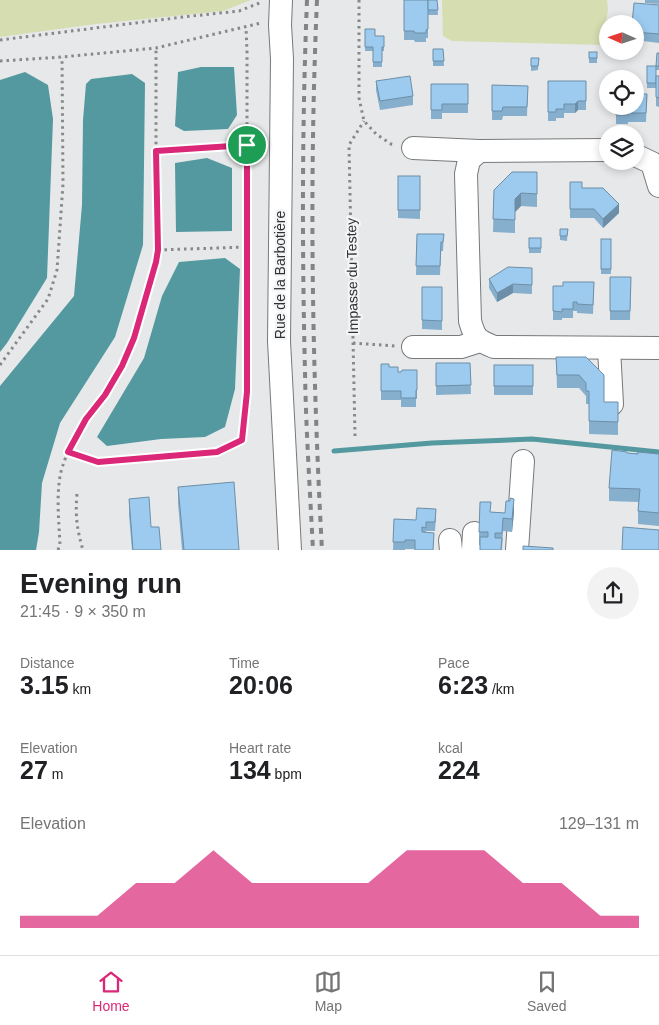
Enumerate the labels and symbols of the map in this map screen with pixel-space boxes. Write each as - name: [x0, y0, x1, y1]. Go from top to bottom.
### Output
- north arrow: [599, 15, 644, 60]
- pin: [226, 124, 268, 166]
- street label: Rue de la Barbotière: [272, 211, 288, 339]
- street label: Impasse du Testey: [343, 218, 361, 334]

